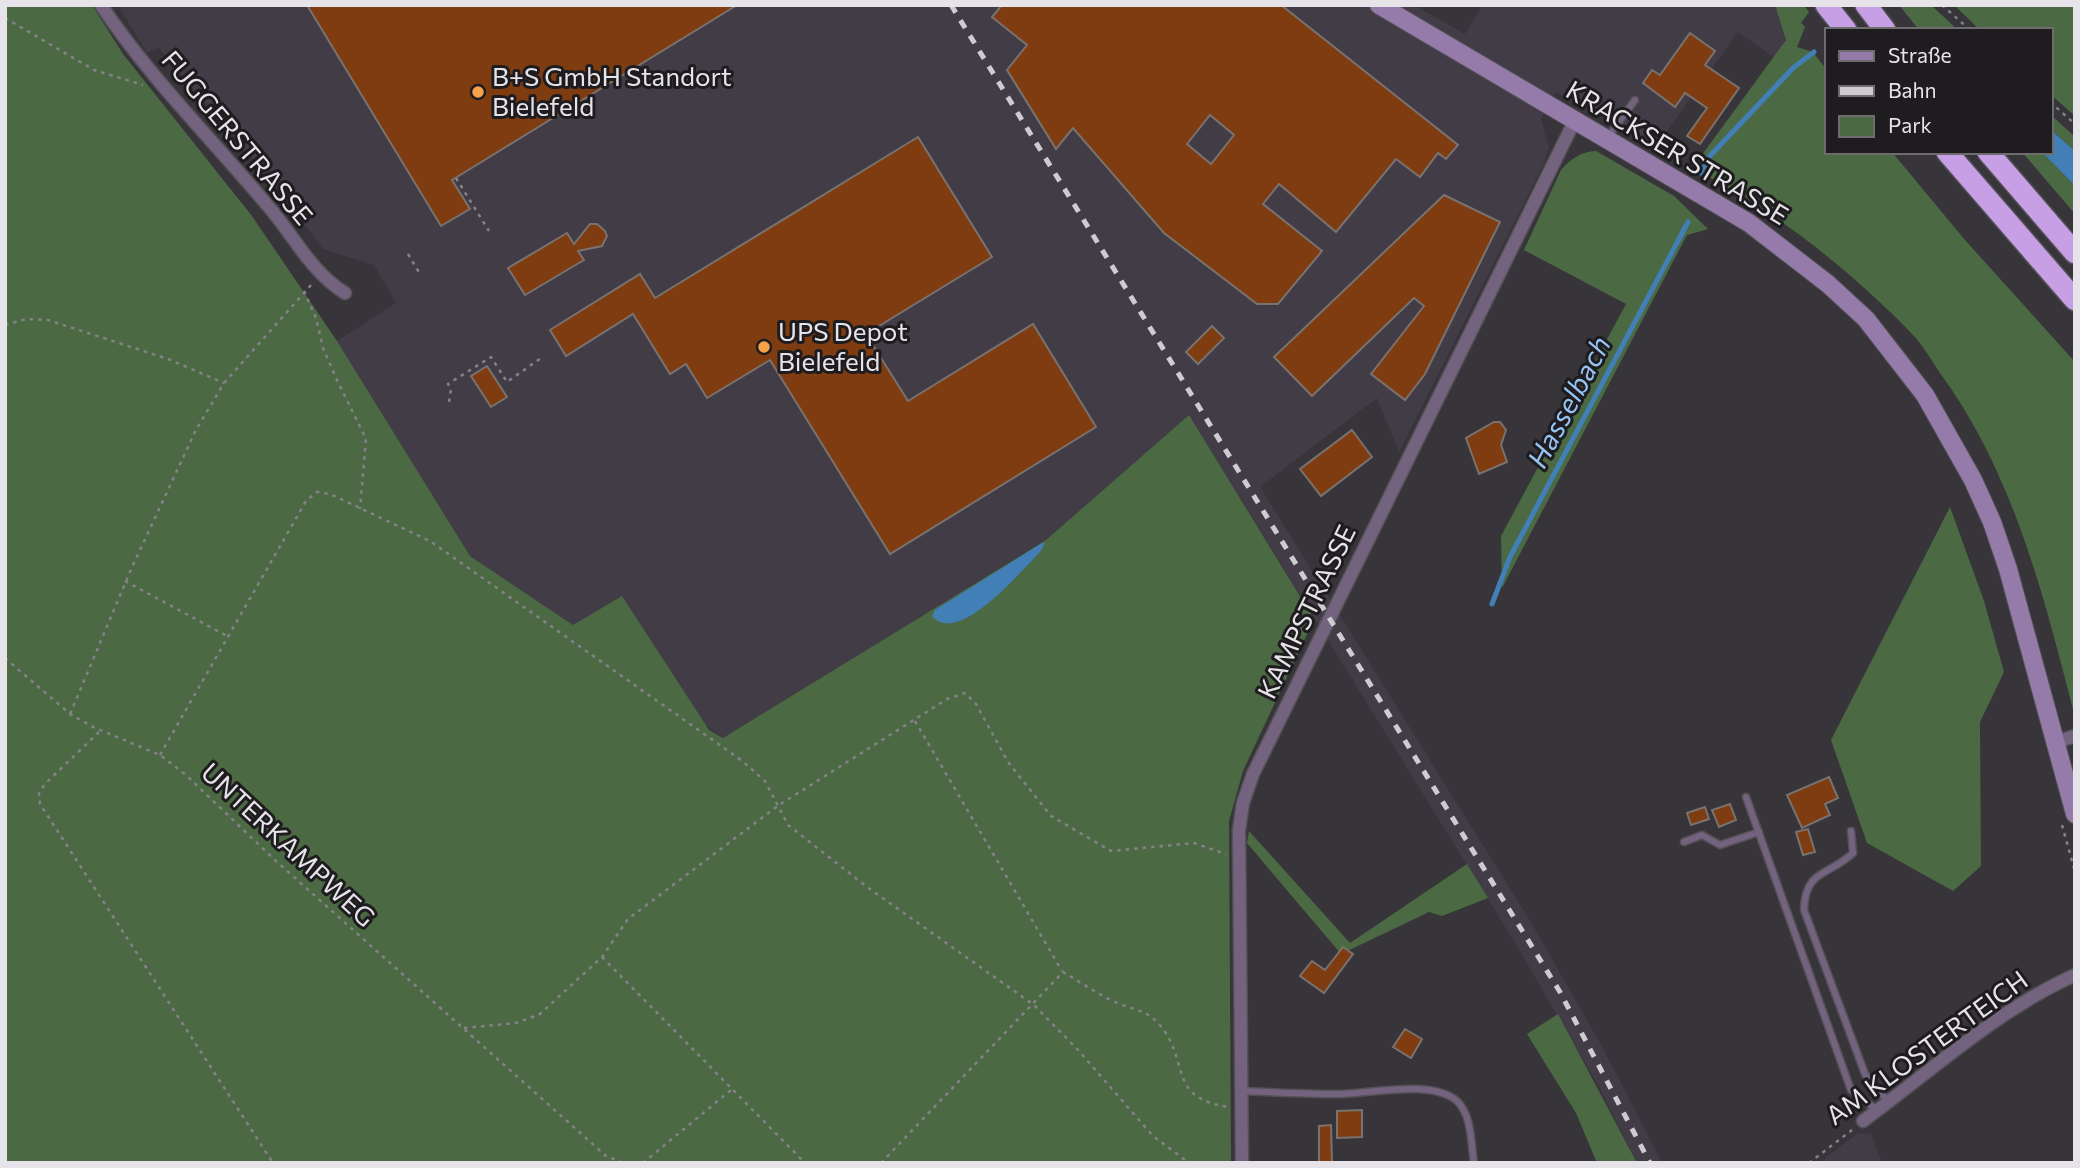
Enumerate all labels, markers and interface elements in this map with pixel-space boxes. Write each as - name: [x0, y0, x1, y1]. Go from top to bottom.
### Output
- legend: [1825, 28, 2052, 154]
- text: Straße: [1888, 42, 1952, 67]
- street label: FUGGERSTRASSE: [156, 44, 320, 230]
- place label: B+S GmbH Standort Bielefeld: [492, 60, 732, 121]
- street label: KRACKSER STRASSE: [1561, 73, 1794, 230]
- text: Bahn: [1888, 77, 1937, 102]
- marker: B+S GmbH Standort Bielefeld: [470, 84, 486, 100]
- text: Park: [1888, 112, 1932, 137]
- place label: UPS Depot Bielefeld: [778, 315, 908, 376]
- water label: Hasselbach: [1519, 330, 1617, 473]
- marker: UPS Depot Bielefeld: [756, 339, 772, 355]
- street label: KAMPSTRASSE: [1250, 519, 1361, 703]
- street label: UNTERKAMPWEG: [196, 756, 382, 932]
- street label: AM KLOSTERTEICH: [1819, 963, 2033, 1130]

